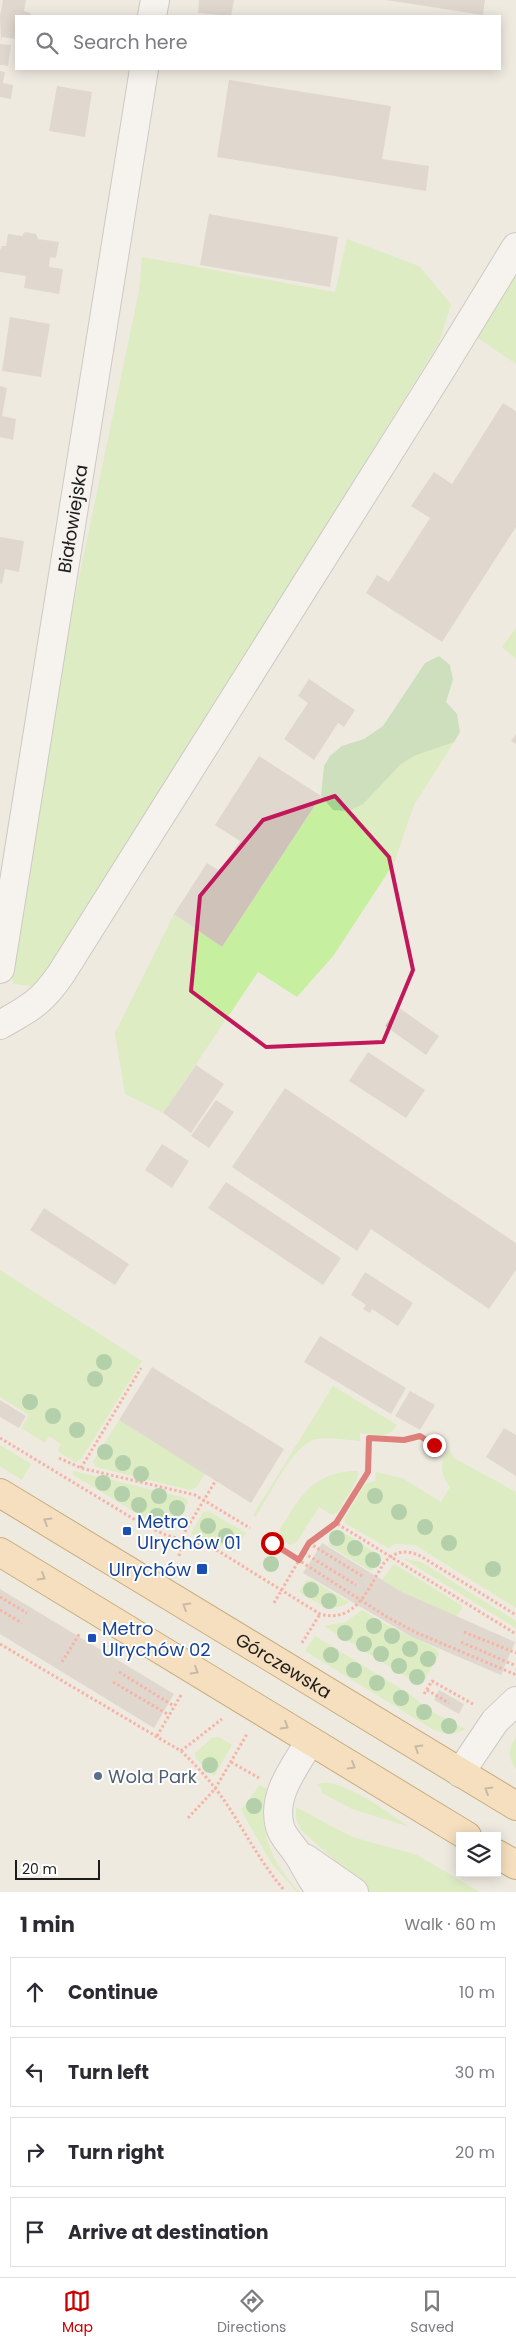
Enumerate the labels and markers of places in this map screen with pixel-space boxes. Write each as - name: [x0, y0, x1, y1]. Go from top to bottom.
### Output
- place label: Metro Ulrychów 01: [137, 1509, 241, 1555]
- marker: Metro Ulrychów 01: [121, 1525, 133, 1537]
- place label: Ulrychów: [109, 1557, 191, 1582]
- marker: Ulrychów: [195, 1562, 209, 1576]
- place label: Metro Ulrychów 02: [102, 1616, 211, 1662]
- marker: Metro Ulrychów 02: [86, 1632, 98, 1644]
- place label: Wola Park: [108, 1764, 198, 1789]
- marker: Wola Park: [92, 1770, 104, 1782]

